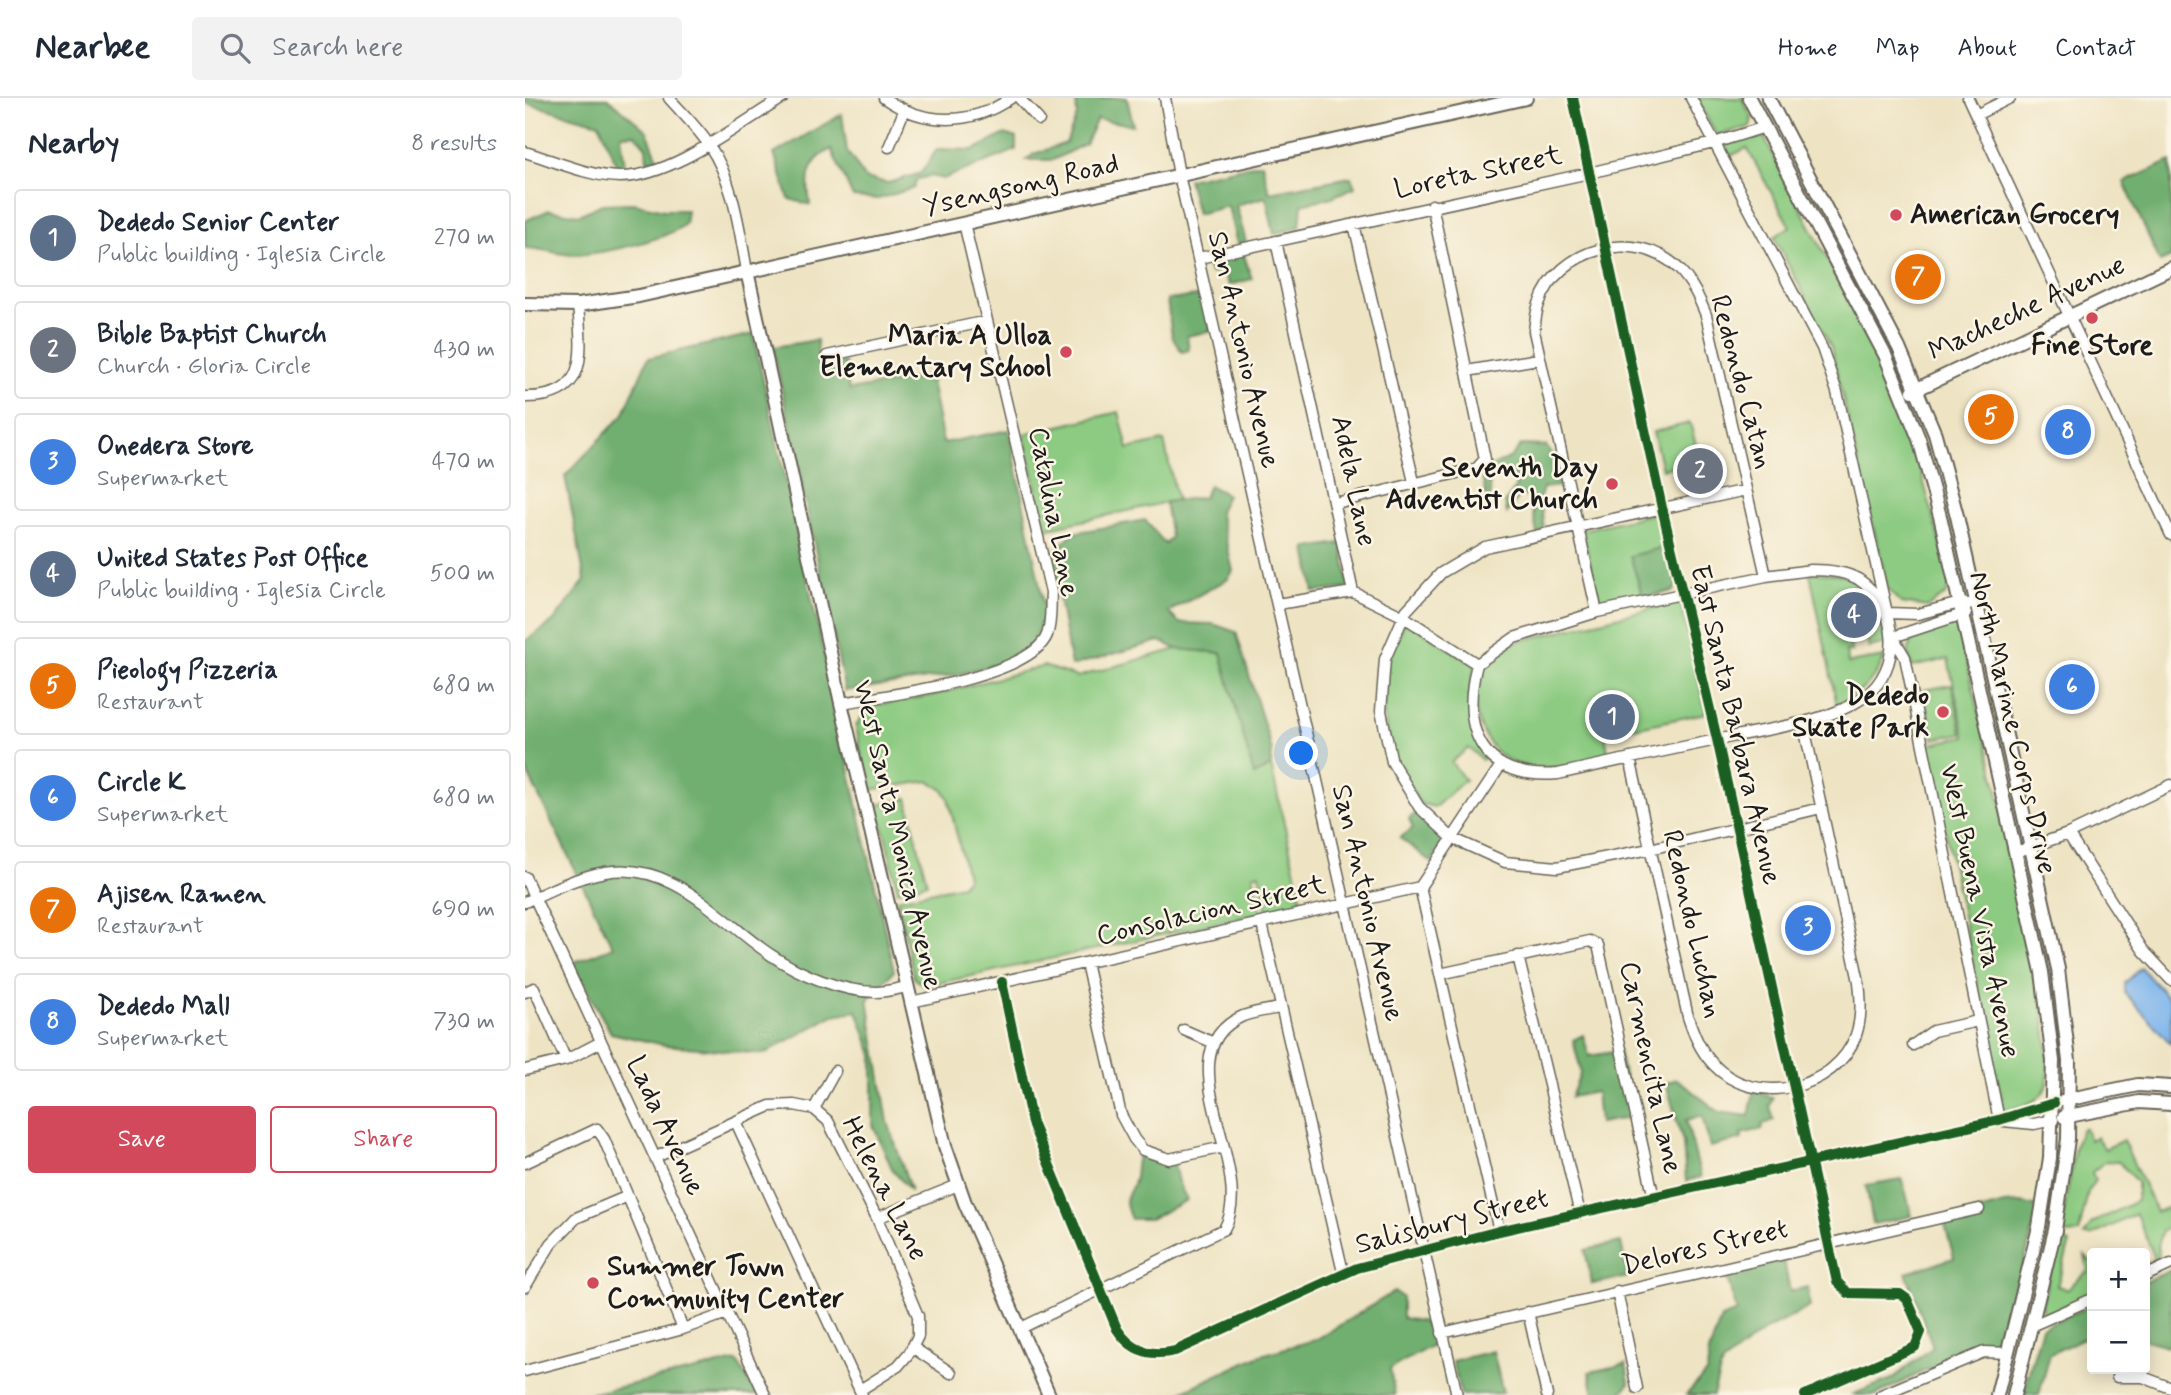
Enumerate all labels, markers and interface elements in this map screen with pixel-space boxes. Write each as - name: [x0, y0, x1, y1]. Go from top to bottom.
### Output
- search box: [192, 17, 682, 80]
- text: Nearbee: [35, 26, 150, 70]
- icon: search: [216, 29, 254, 67]
- text: Search here: [272, 31, 403, 65]
- text: Home: [1778, 33, 1838, 64]
- text: Map: [1876, 33, 1920, 64]
- text: About: [1958, 33, 2017, 64]
- text: Contact: [2055, 33, 2136, 64]
- text: Nearby: [28, 124, 119, 163]
- text: 8 results: [411, 129, 497, 159]
- street label: Loreta Street: [1391, 137, 1566, 209]
- street label: Ysengsong Road: [919, 145, 1123, 227]
- place label: American Grocery: [1910, 197, 2120, 234]
- text: Dededo Senior Center: [97, 206, 340, 240]
- marker: American Grocery: [1888, 207, 1904, 223]
- text: 1: [48, 223, 58, 253]
- text: 270 m: [434, 223, 495, 253]
- street label: San Antonio Avenue: [1198, 228, 1288, 472]
- text: Public building · Iglesia Circle: [97, 240, 386, 270]
- street label: Macheche Avenue: [1923, 247, 2131, 371]
- pin: 7: [1895, 251, 1941, 303]
- street label: Redondo Catan: [1700, 291, 1782, 473]
- marker: Fine Store: [2084, 310, 2100, 326]
- text: Bible Baptist Church: [97, 318, 327, 352]
- place label: Maria A Ulloa Elementary School: [819, 318, 1052, 387]
- place label: Fine Store: [2031, 328, 2153, 365]
- text: 2: [47, 335, 59, 365]
- text: 430 m: [434, 335, 495, 365]
- marker: Maria A Ulloa Elementary School: [1058, 344, 1074, 360]
- text: Church · Gloria Circle: [97, 352, 311, 382]
- pin: 5: [1968, 391, 2014, 443]
- pin: 8: [2045, 406, 2091, 458]
- street label: Adela Lane: [1321, 412, 1385, 550]
- street label: Catalina Lane: [1018, 424, 1088, 600]
- text: Onedera Store: [97, 430, 253, 464]
- pin: 2: [1677, 445, 1723, 497]
- text: 3: [48, 447, 58, 477]
- text: 470 m: [432, 447, 495, 477]
- place label: Seventh Day Adventist Church: [1385, 450, 1598, 519]
- text: Supermarket: [97, 464, 228, 494]
- marker: Seventh Day Adventist Church: [1604, 476, 1620, 492]
- text: United States Post Office: [97, 542, 368, 576]
- text: 4: [46, 559, 60, 589]
- text: 500 m: [430, 559, 495, 589]
- street label: East Santa Barbara Avenue: [1680, 561, 1790, 889]
- street label: North Marine Corps Drive: [1959, 568, 2065, 878]
- text: Public building · Iglesia Circle: [97, 576, 386, 606]
- pin: 4: [1831, 589, 1877, 641]
- text: Pieology Pizzeria: [97, 654, 278, 688]
- pin: 6: [2049, 661, 2095, 713]
- text: 5: [46, 671, 60, 701]
- text: 680 m: [432, 671, 495, 701]
- street label: West Santa Monica Avenue: [843, 676, 951, 994]
- place label: Dededo Skate Park: [1792, 678, 1929, 747]
- text: Restaurant: [97, 688, 204, 718]
- pin: 1: [1589, 691, 1635, 743]
- marker: Dededo Skate Park: [1935, 704, 1951, 720]
- your location: [1284, 736, 1318, 770]
- street label: West Buena Vista Avenue: [1930, 760, 2028, 1062]
- text: Circle K: [97, 766, 186, 800]
- street label: San Antonio Avenue: [1322, 781, 1412, 1025]
- text: 6: [47, 783, 59, 813]
- text: 680 m: [432, 783, 495, 813]
- text: Supermarket: [97, 800, 228, 830]
- street label: Redondo Luchan: [1652, 826, 1732, 1022]
- street label: Consolacion Street: [1093, 867, 1330, 955]
- text: Ajisen Ramen: [97, 878, 266, 912]
- text: 7: [46, 895, 60, 925]
- text: 690 m: [431, 895, 495, 925]
- pin: 3: [1785, 902, 1831, 954]
- text: Restaurant: [97, 912, 204, 942]
- street label: Carmencita Lane: [1609, 958, 1691, 1178]
- text: Dededo Mall: [97, 990, 230, 1024]
- text: 8: [47, 1007, 59, 1037]
- text: 730 m: [433, 1007, 495, 1037]
- text: Supermarket: [97, 1024, 228, 1054]
- street label: Lada Avenue: [617, 1050, 713, 1202]
- button: Save: [28, 1106, 256, 1173]
- button: Share: [270, 1106, 497, 1173]
- street label: Helena Lane: [832, 1111, 936, 1267]
- street label: Salisbury Street: [1352, 1180, 1552, 1264]
- street label: Delores Street: [1618, 1211, 1792, 1285]
- map controls: [2087, 1248, 2150, 1374]
- button: +: [2087, 1248, 2150, 1311]
- place label: Summer Town Community Center: [607, 1249, 844, 1318]
- marker: Summer Town Community Center: [585, 1275, 601, 1291]
- button: −: [2087, 1311, 2150, 1374]

